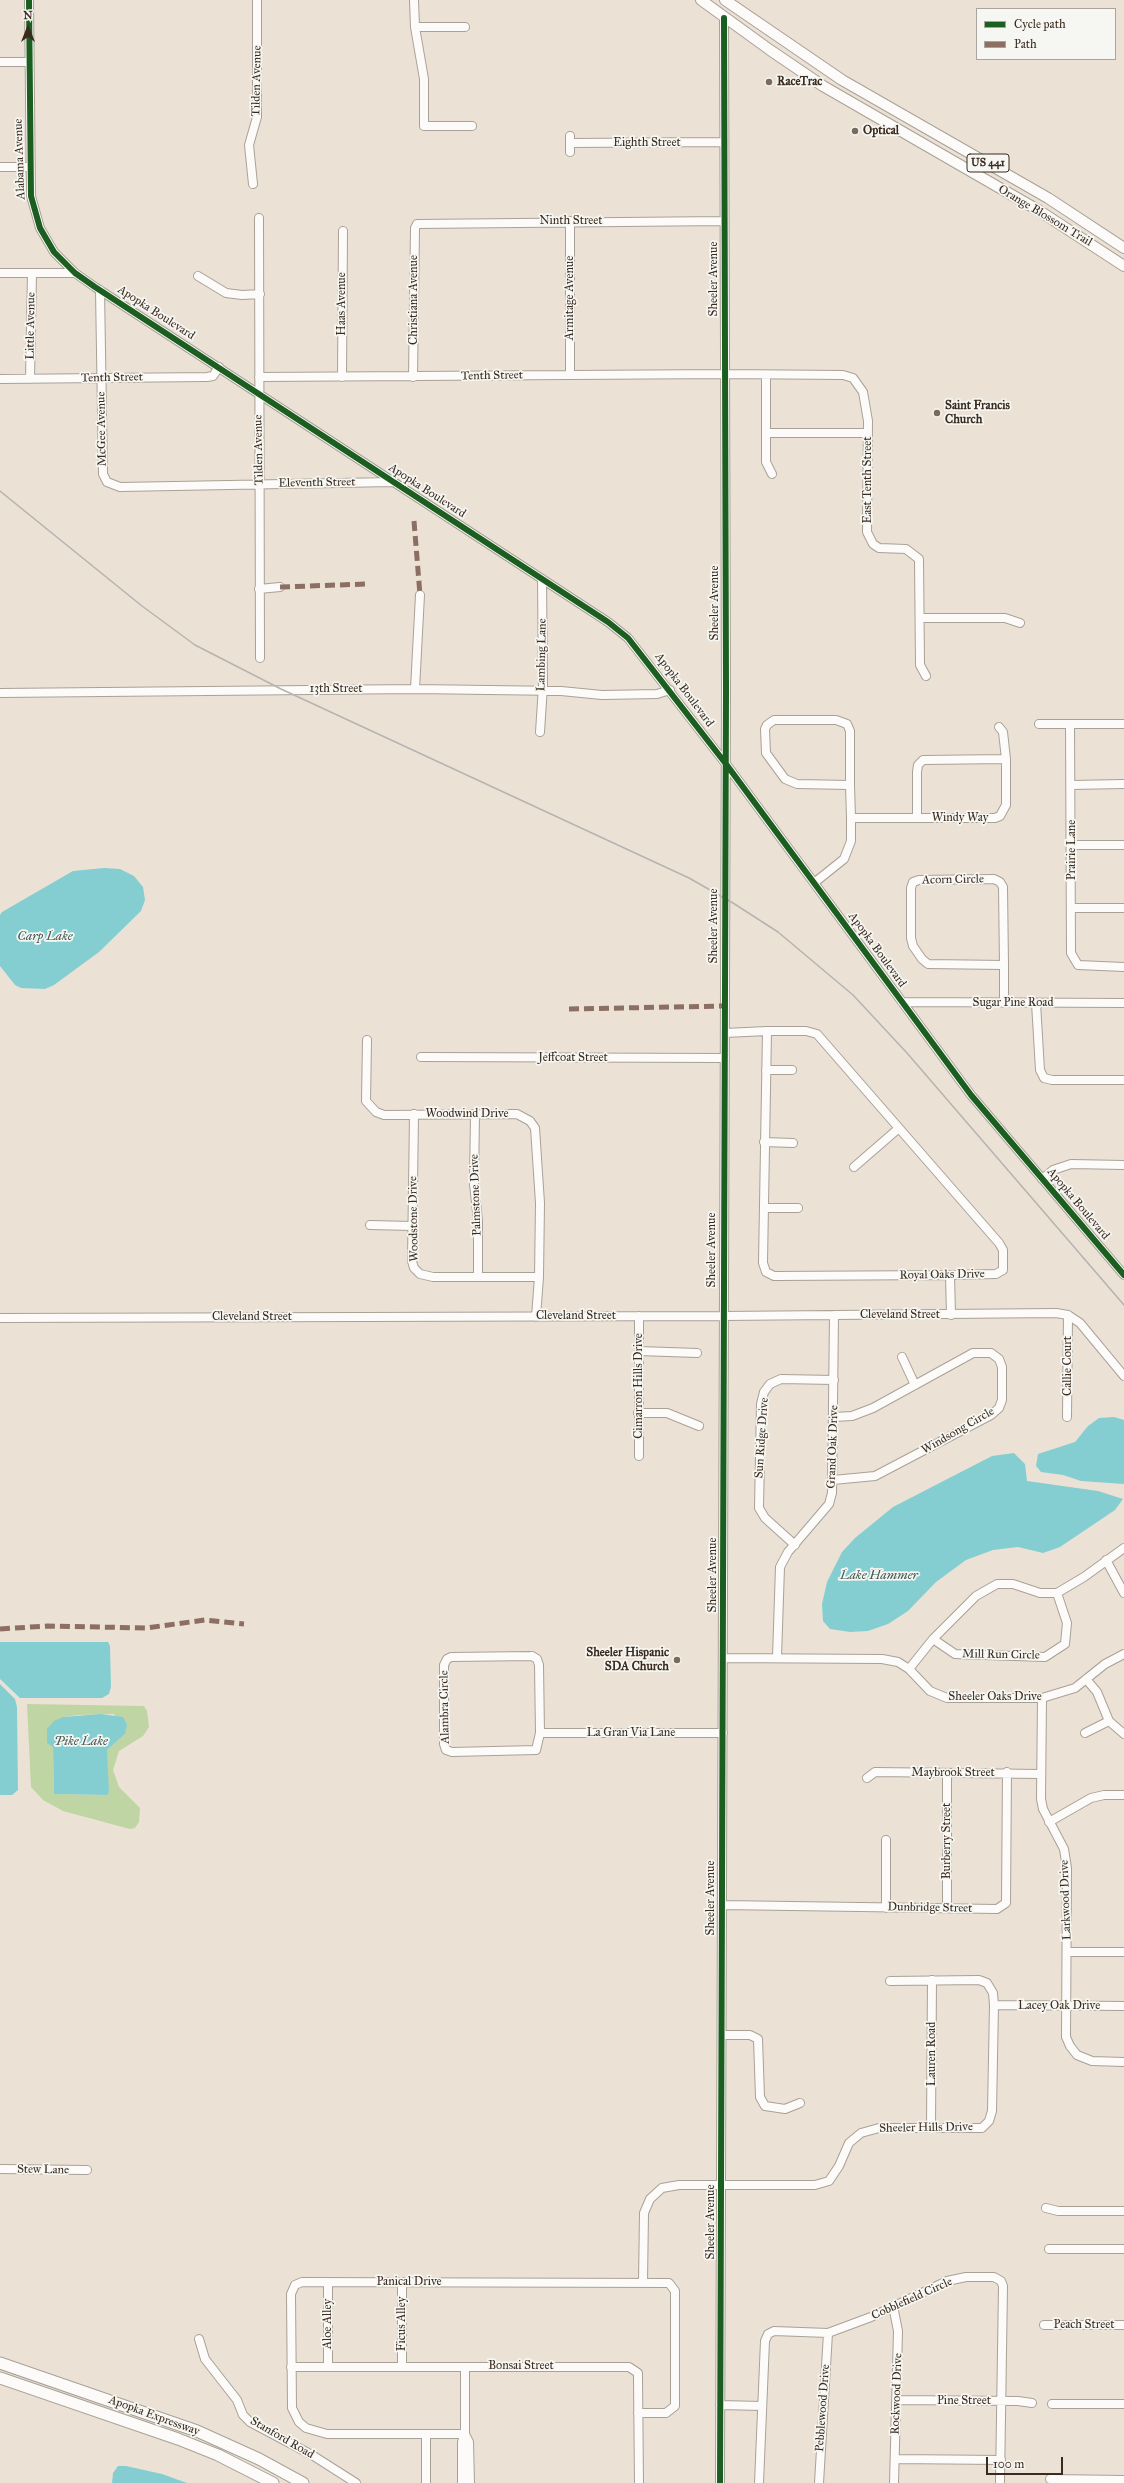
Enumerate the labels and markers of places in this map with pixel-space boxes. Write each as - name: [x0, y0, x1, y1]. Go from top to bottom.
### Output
- place label: RaceTrac: [777, 75, 822, 89]
- marker: RaceTrac: [764, 77, 774, 87]
- place label: Optical: [863, 124, 899, 138]
- marker: Optical: [850, 126, 860, 136]
- place label: Saint Francis Church: [945, 399, 1010, 427]
- marker: Saint Francis Church: [932, 408, 942, 418]
- place label: Sheeler Hispanic SDA Church: [586, 1646, 669, 1674]
- marker: Sheeler Hispanic SDA Church: [672, 1655, 682, 1665]

